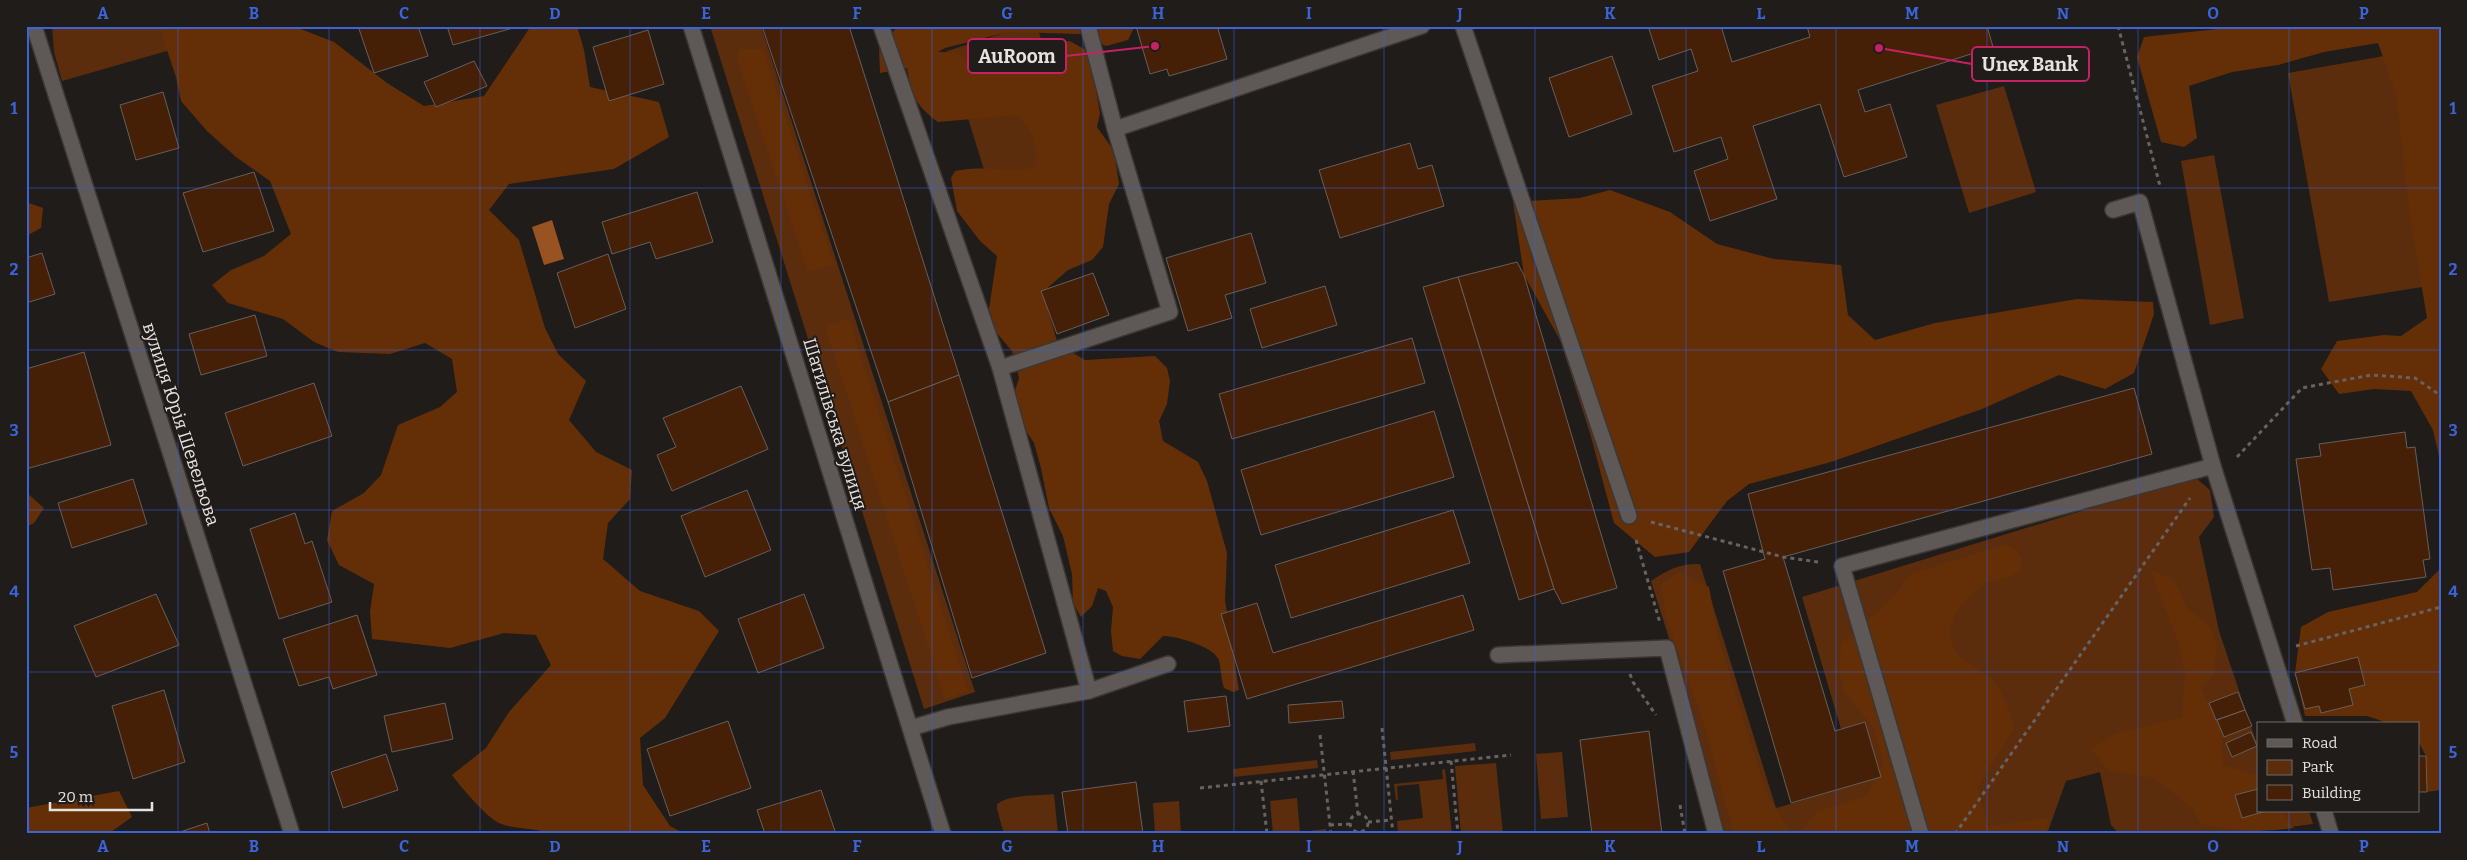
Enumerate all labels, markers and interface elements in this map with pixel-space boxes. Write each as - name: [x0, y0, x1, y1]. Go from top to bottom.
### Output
- text: A: [97, 4, 109, 23]
- text: B: [249, 4, 259, 23]
- text: C: [399, 4, 409, 23]
- text: D: [549, 4, 561, 23]
- text: E: [701, 4, 711, 23]
- text: F: [853, 4, 862, 23]
- text: G: [1001, 4, 1013, 23]
- text: H: [1152, 4, 1165, 23]
- text: I: [1306, 4, 1312, 23]
- text: J: [1456, 4, 1463, 23]
- text: K: [1604, 4, 1616, 23]
- text: L: [1757, 4, 1766, 23]
- text: M: [1905, 4, 1919, 23]
- text: N: [2057, 4, 2069, 23]
- text: O: [2207, 4, 2219, 23]
- text: P: [2359, 4, 2369, 23]
- callout: AuRoom: [968, 39, 1066, 73]
- text: AuRoom: [978, 45, 1056, 68]
- callout: Unex Bank: [1972, 47, 2089, 81]
- text: Unex Bank: [1982, 53, 2079, 76]
- text: 1: [11, 99, 18, 118]
- text: 1: [2450, 99, 2457, 118]
- text: 2: [9, 260, 19, 279]
- text: 2: [2448, 260, 2458, 279]
- street label: вулиця Юрія Шевельова: [138, 320, 224, 528]
- street label: Шатилівська вулиця: [798, 335, 872, 513]
- text: 3: [9, 421, 19, 440]
- text: 3: [2448, 421, 2458, 440]
- text: 4: [9, 582, 19, 601]
- text: 4: [2448, 582, 2458, 601]
- legend: [2257, 722, 2420, 812]
- text: Road: [2302, 734, 2337, 752]
- text: 5: [10, 743, 19, 762]
- text: 5: [2449, 743, 2458, 762]
- text: Park: [2302, 758, 2334, 776]
- scale bar: [50, 780, 152, 812]
- text: Building: [2302, 784, 2361, 802]
- text: 20 m: [58, 788, 94, 806]
- text: A: [97, 837, 109, 856]
- text: B: [249, 837, 259, 856]
- text: C: [399, 837, 409, 856]
- text: D: [549, 837, 561, 856]
- text: E: [701, 837, 711, 856]
- text: F: [853, 837, 862, 856]
- text: G: [1001, 837, 1013, 856]
- text: H: [1152, 837, 1165, 856]
- text: I: [1306, 837, 1312, 856]
- text: J: [1456, 837, 1463, 856]
- text: K: [1604, 837, 1616, 856]
- text: L: [1757, 837, 1766, 856]
- text: M: [1905, 837, 1919, 856]
- text: N: [2057, 837, 2069, 856]
- text: O: [2207, 837, 2219, 856]
- text: P: [2359, 837, 2369, 856]

